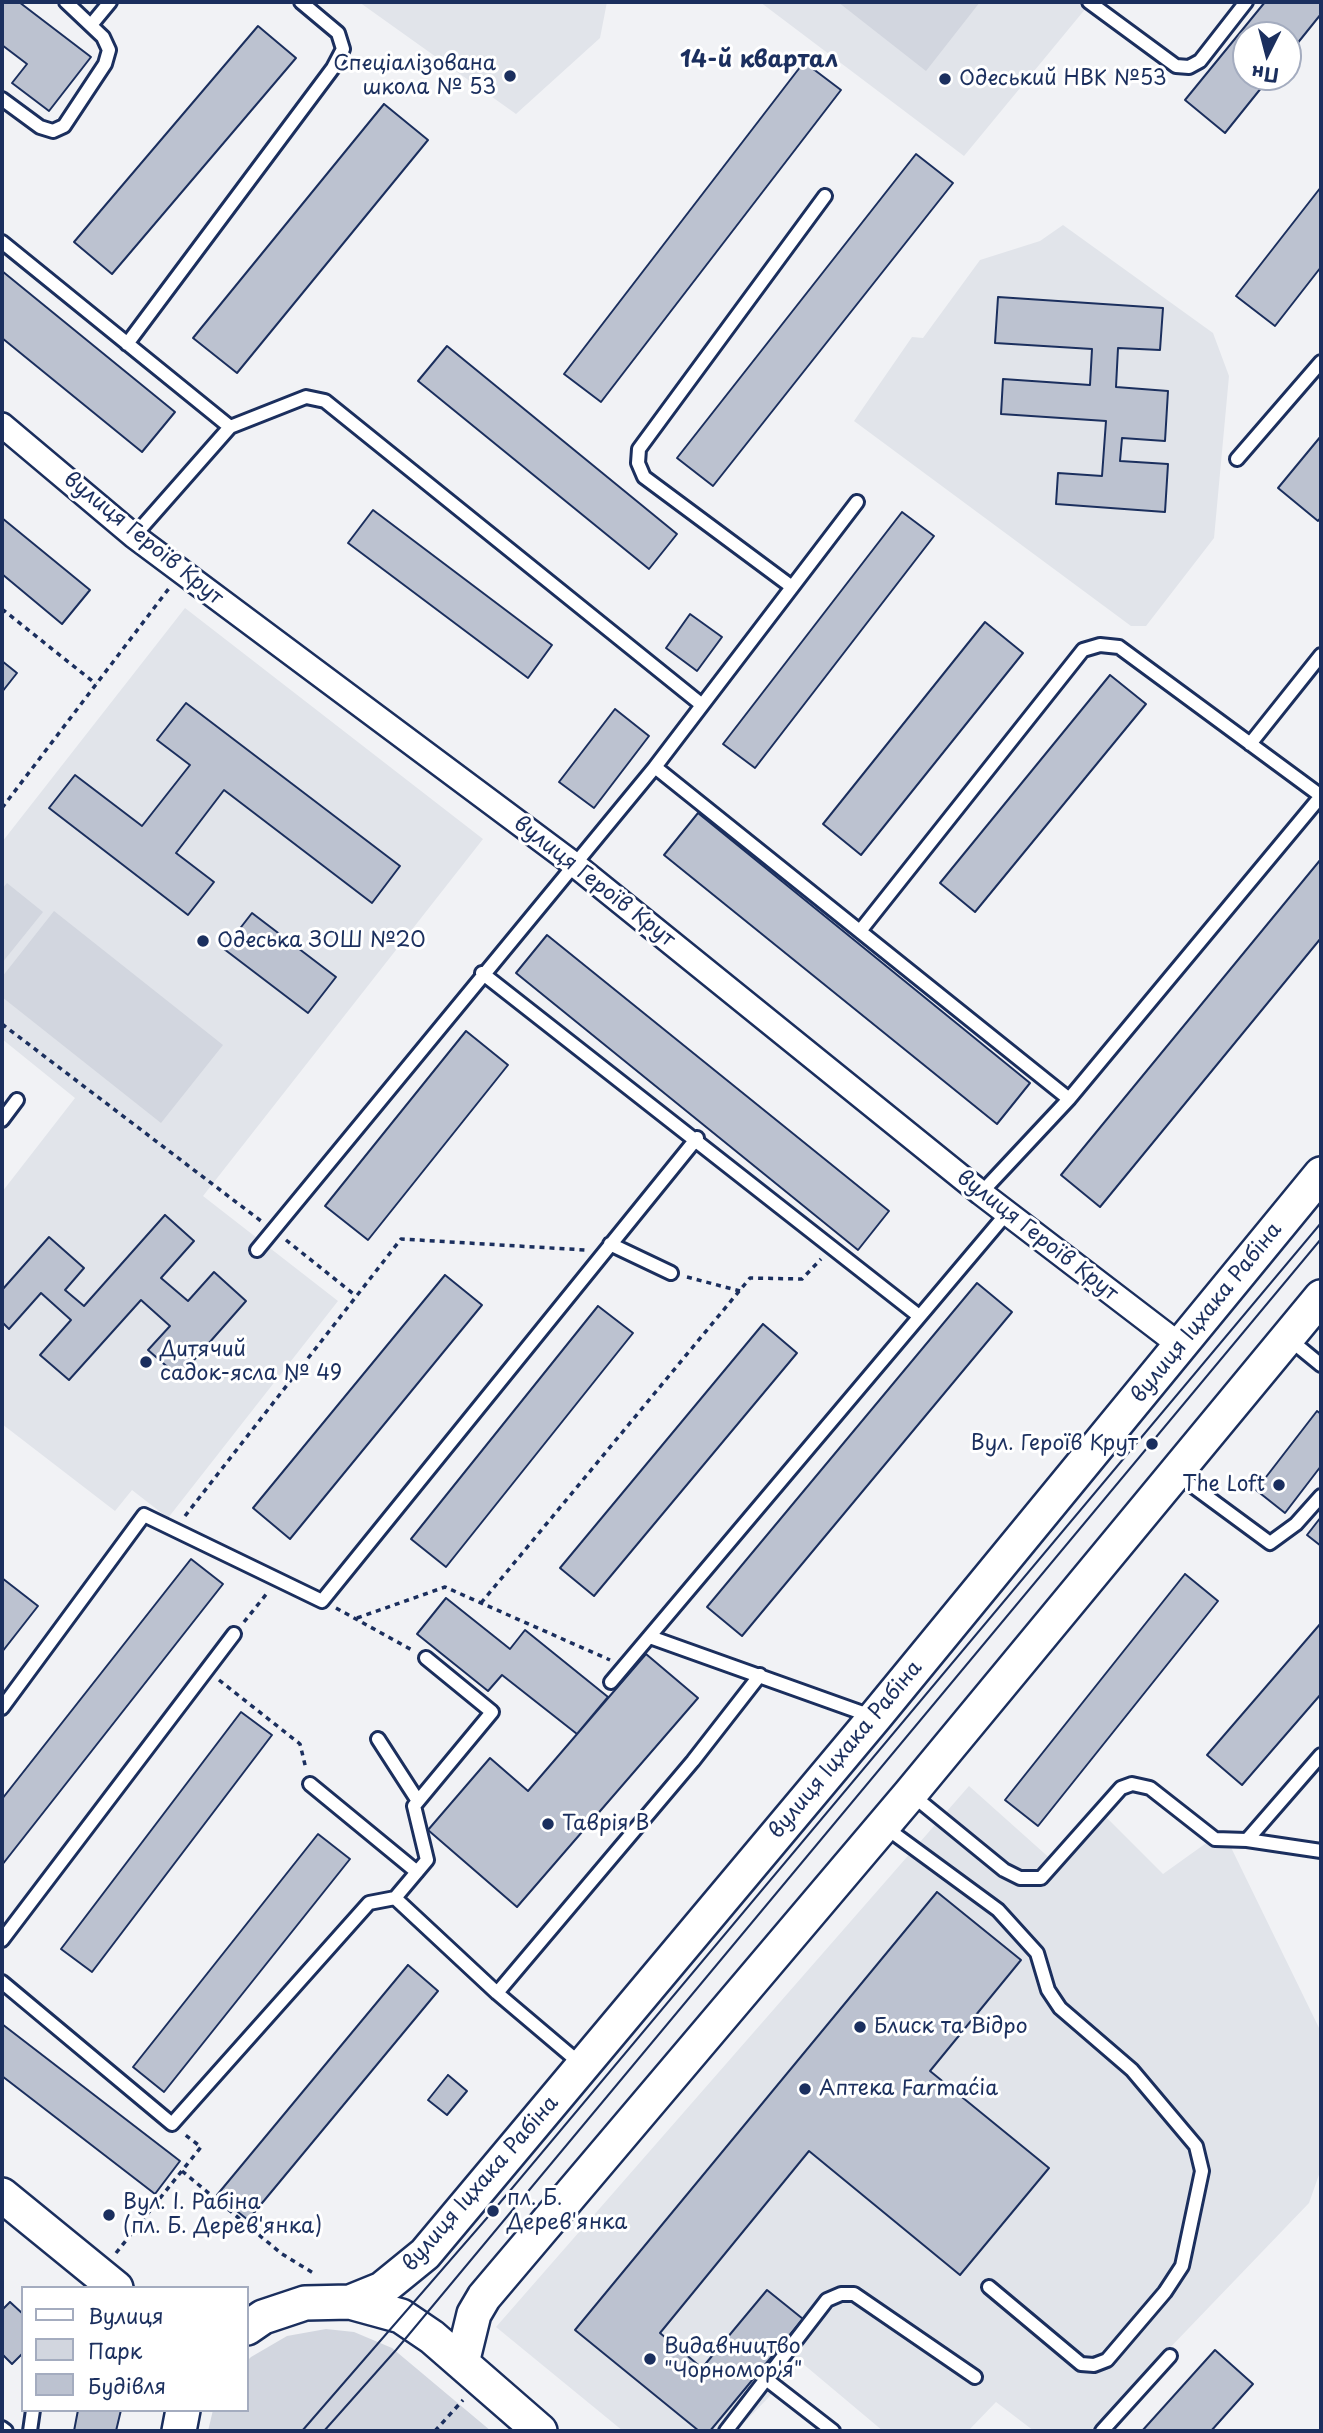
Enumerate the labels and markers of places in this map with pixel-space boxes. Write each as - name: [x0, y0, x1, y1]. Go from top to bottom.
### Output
- place label: Спеціалізована школа № 53: [333, 51, 496, 101]
- place label: Одеський НВК №53: [959, 66, 1167, 92]
- marker: Спеціалізована школа № 53: [502, 68, 518, 84]
- marker: Одеський НВК №53: [937, 71, 953, 87]
- place label: Одеська ЗОШ №20: [217, 928, 426, 954]
- marker: Одеська ЗОШ №20: [195, 933, 211, 949]
- place label: Дитячий садок-ясла № 49: [160, 1337, 342, 1387]
- marker: Дитячий садок-ясла № 49: [138, 1354, 154, 1370]
- place label: Вул. Героїв Крут: [971, 1431, 1138, 1457]
- marker: Вул. Героїв Крут: [1144, 1436, 1160, 1452]
- place label: The Loft: [1182, 1472, 1265, 1498]
- marker: The Loft: [1271, 1477, 1287, 1493]
- place label: Таврія В: [562, 1811, 649, 1837]
- marker: Таврія В: [540, 1816, 556, 1832]
- place label: Блиск та Відро: [874, 2014, 1028, 2040]
- marker: Блиск та Відро: [852, 2019, 868, 2035]
- place label: Аптека Farmaćia: [819, 2076, 998, 2102]
- marker: Аптека Farmaćia: [797, 2081, 813, 2097]
- place label: пл. Б. Дерев'янка: [507, 2186, 627, 2236]
- place label: Вул. І. Рабіна (пл. Б. Дерев'янка): [123, 2190, 322, 2240]
- marker: пл. Б. Дерев'янка: [485, 2203, 501, 2219]
- marker: Вул. І. Рабіна (пл. Б. Дерев'янка): [101, 2207, 117, 2223]
- place label: Видавництво "Чорномор'я": [664, 2334, 802, 2384]
- marker: Видавництво "Чорномор'я": [642, 2351, 658, 2367]

